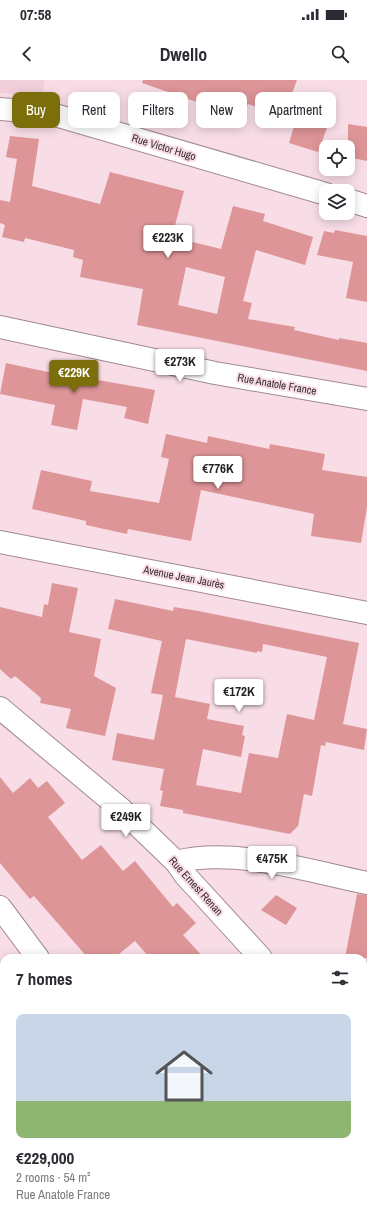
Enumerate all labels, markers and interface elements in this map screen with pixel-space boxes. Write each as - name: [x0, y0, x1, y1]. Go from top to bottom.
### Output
- text: 07:58: [20, 4, 51, 25]
- text: Dwello: [160, 42, 207, 67]
- icon: back: [16, 43, 38, 65]
- icon: search: [329, 43, 351, 65]
- chip: Buy: [12, 92, 60, 128]
- chip: Rent: [68, 92, 120, 128]
- chip: Filters: [128, 92, 188, 128]
- chip: New: [196, 92, 247, 128]
- chip: Apartment: [255, 92, 336, 128]
- street label: Rue Victor Hugo: [130, 131, 198, 163]
- map controls: [319, 140, 355, 220]
- button: locate: [319, 140, 355, 176]
- button: layers: [319, 184, 355, 220]
- pin: €223K: [140, 225, 196, 259]
- text: €223K: [152, 229, 184, 246]
- pin: €273K: [152, 349, 208, 383]
- text: €273K: [164, 353, 196, 370]
- pin: €229K: [46, 360, 102, 394]
- text: €229K: [58, 364, 90, 381]
- street label: Rue Anatole France: [237, 370, 317, 398]
- pin: €776K: [190, 456, 246, 490]
- text: €776K: [202, 460, 234, 477]
- street label: Avenue Jean Jaurès: [141, 562, 226, 592]
- pin: €172K: [211, 679, 267, 713]
- text: €172K: [223, 683, 255, 700]
- pin: €249K: [98, 804, 154, 838]
- text: €249K: [110, 808, 142, 825]
- pin: €475K: [244, 846, 300, 880]
- text: €475K: [256, 850, 288, 867]
- street label: Rue Ernest Renan: [166, 854, 226, 918]
- text: 7 homes: [16, 967, 73, 990]
- icon: filters: [329, 967, 351, 989]
- icon: home: [148, 1040, 220, 1112]
- text: €229,000: [16, 1146, 74, 1169]
- text: 2 rooms · 54 m²: [16, 1169, 91, 1186]
- text: Rue Anatole France: [16, 1186, 110, 1203]

